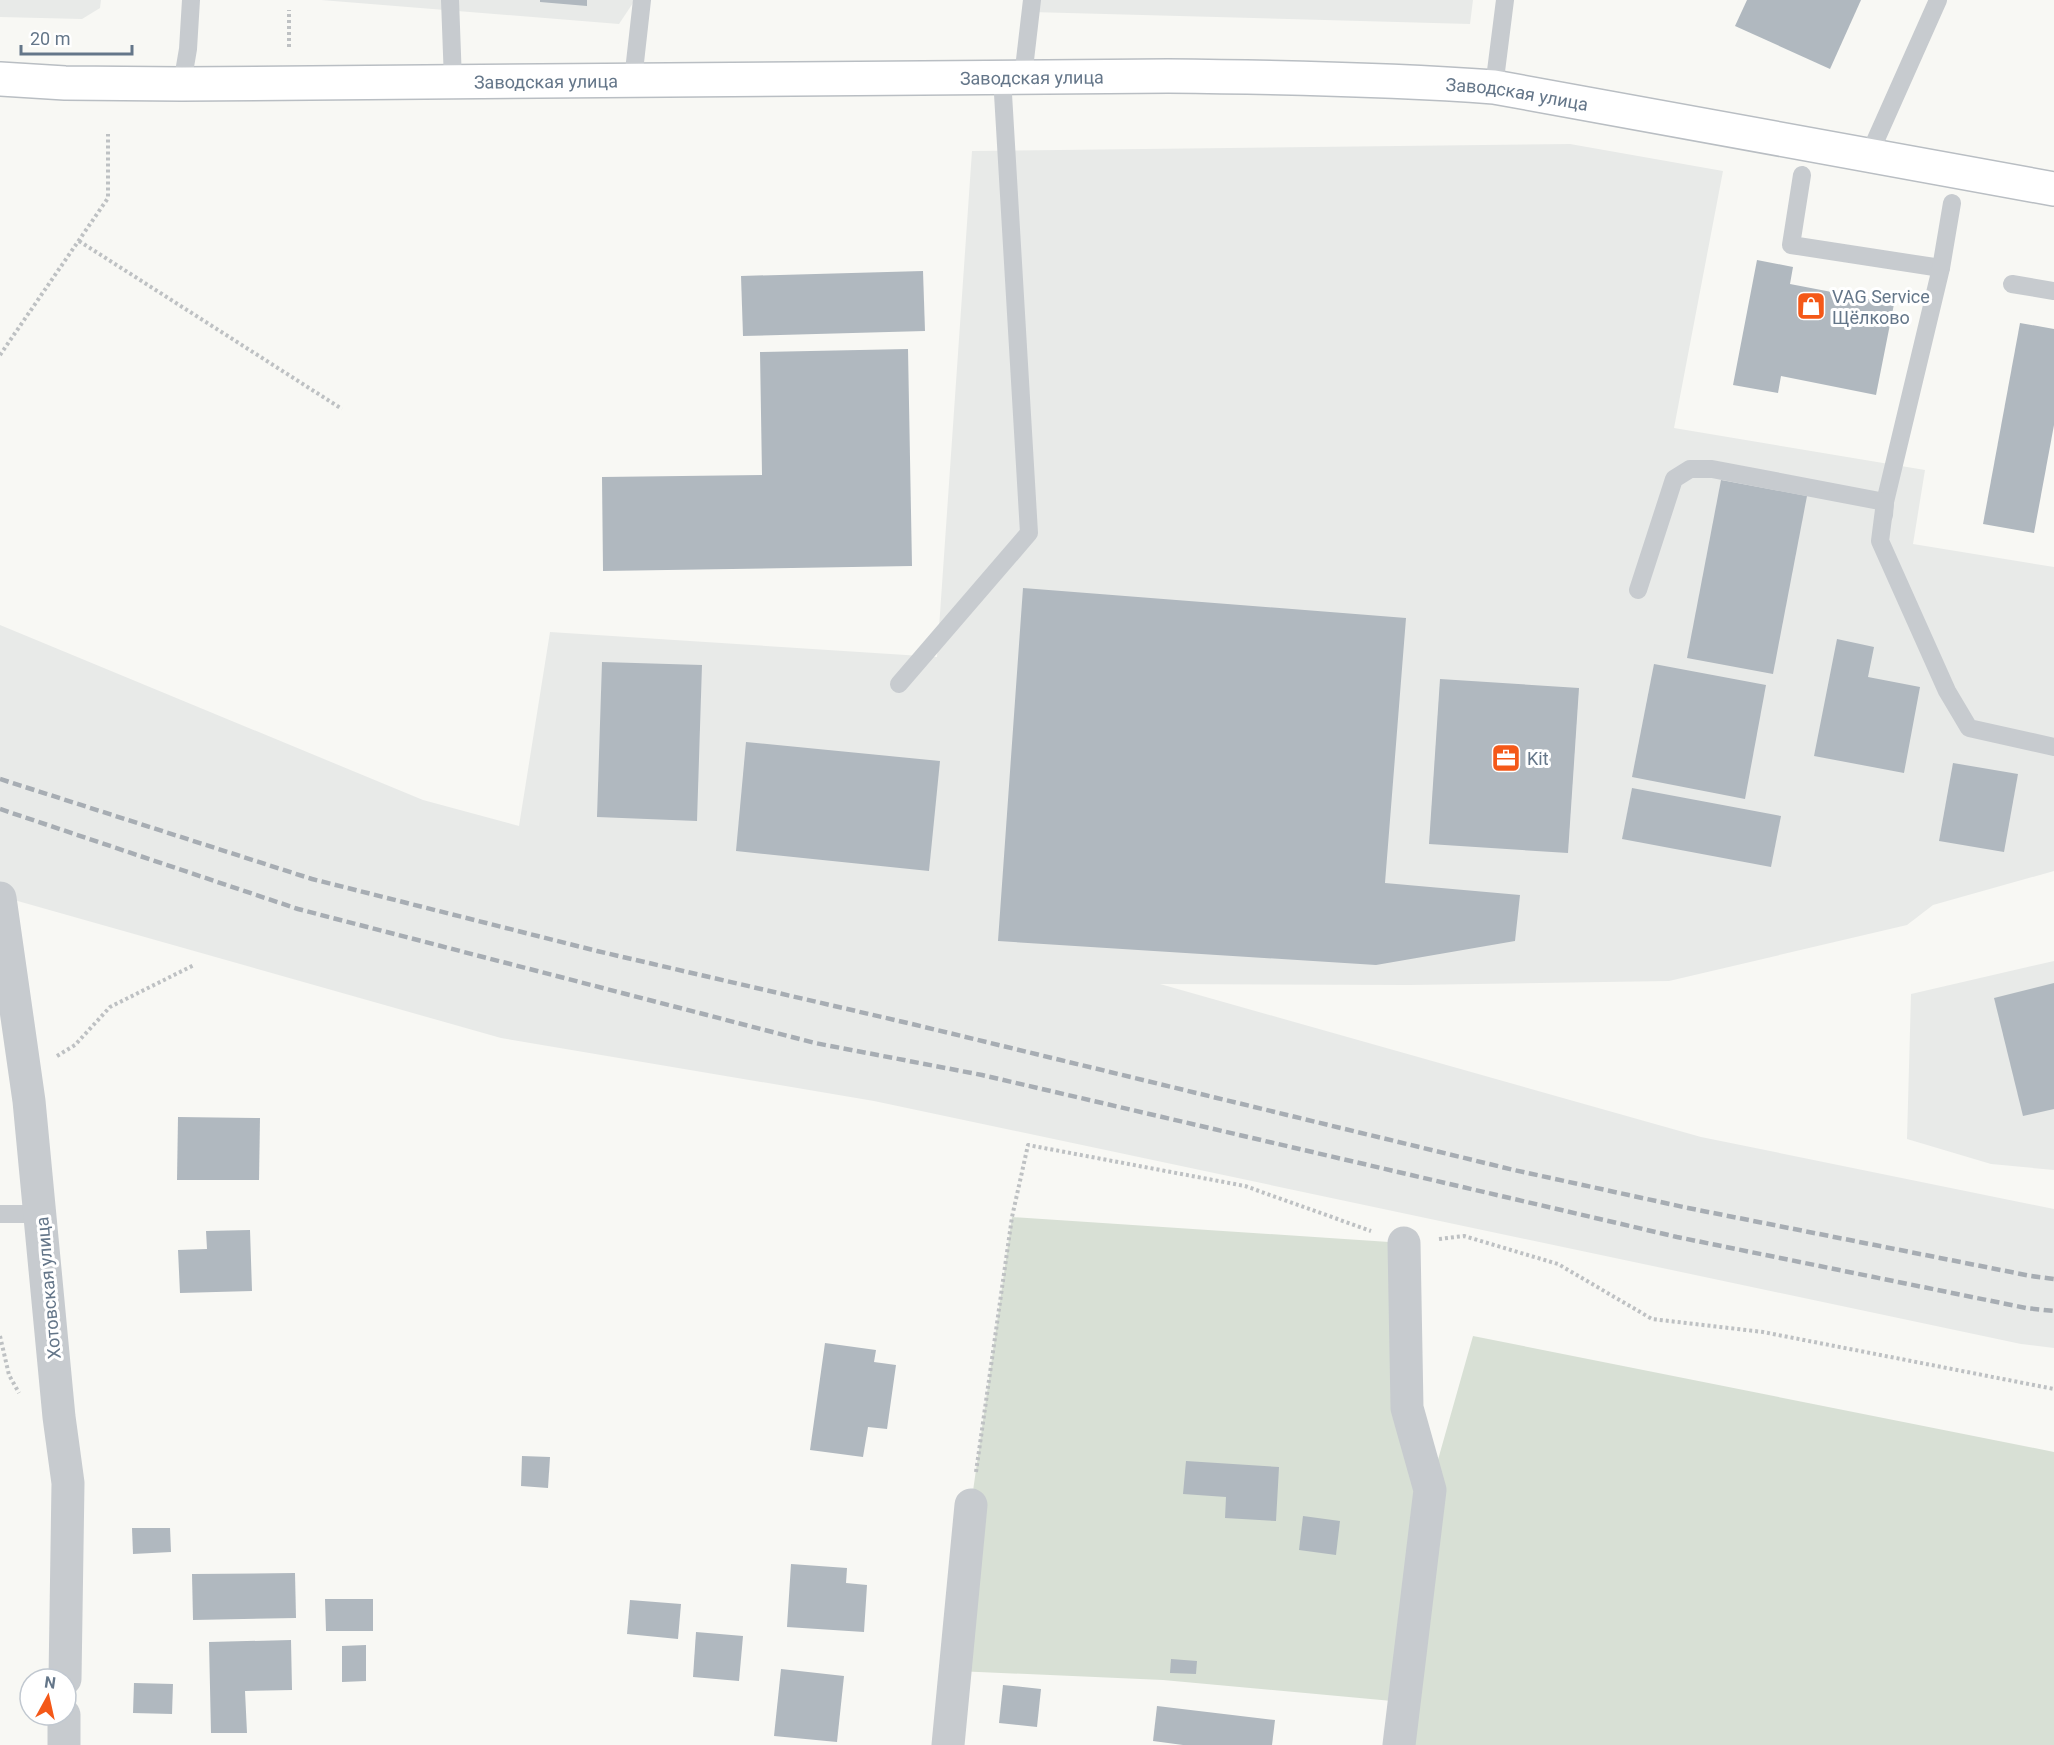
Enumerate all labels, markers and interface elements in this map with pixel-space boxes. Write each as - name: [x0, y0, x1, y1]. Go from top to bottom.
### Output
- scale bar: [21, 18, 132, 56]
- text: 20 m: [30, 28, 70, 49]
- street label: Заводская улица: [960, 66, 1104, 88]
- street label: Заводская улица: [474, 70, 618, 92]
- street label: Заводская улица: [1445, 73, 1590, 114]
- place label: VAG Service Щёлково: [1832, 286, 1930, 328]
- shop icon: VAG Service Щёлково: [1795, 290, 1827, 322]
- office icon: Kit: [1490, 742, 1522, 774]
- place label: Kit: [1527, 748, 1549, 769]
- street label: Хотовская улица: [31, 1216, 65, 1360]
- north arrow: [18, 1667, 78, 1727]
- text: N: [43, 1672, 57, 1693]

